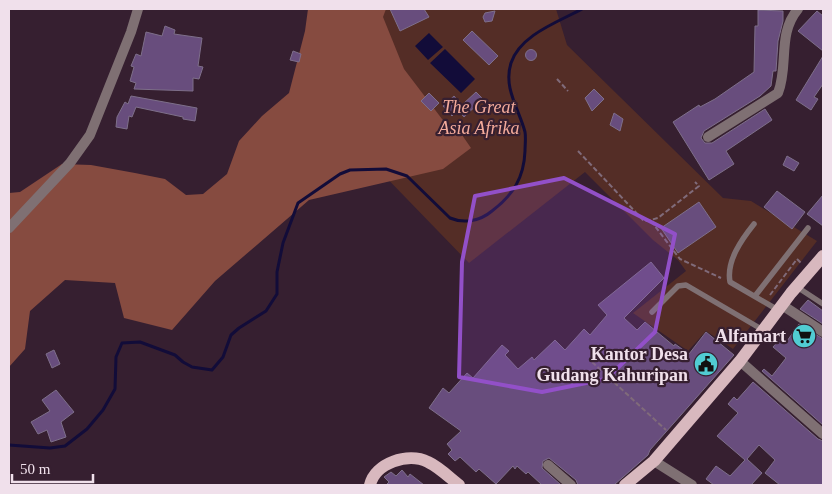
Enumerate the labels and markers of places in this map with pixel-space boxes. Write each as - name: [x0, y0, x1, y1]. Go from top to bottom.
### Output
- supermarket icon: Alfamart: [791, 323, 817, 349]
- place label: Alfamart: [715, 326, 786, 346]
- place label: Kantor Desa Gudang Kahuripan: [536, 344, 688, 385]
- public building icon: Kantor Desa Gudang Kahuripan: [693, 351, 719, 377]

